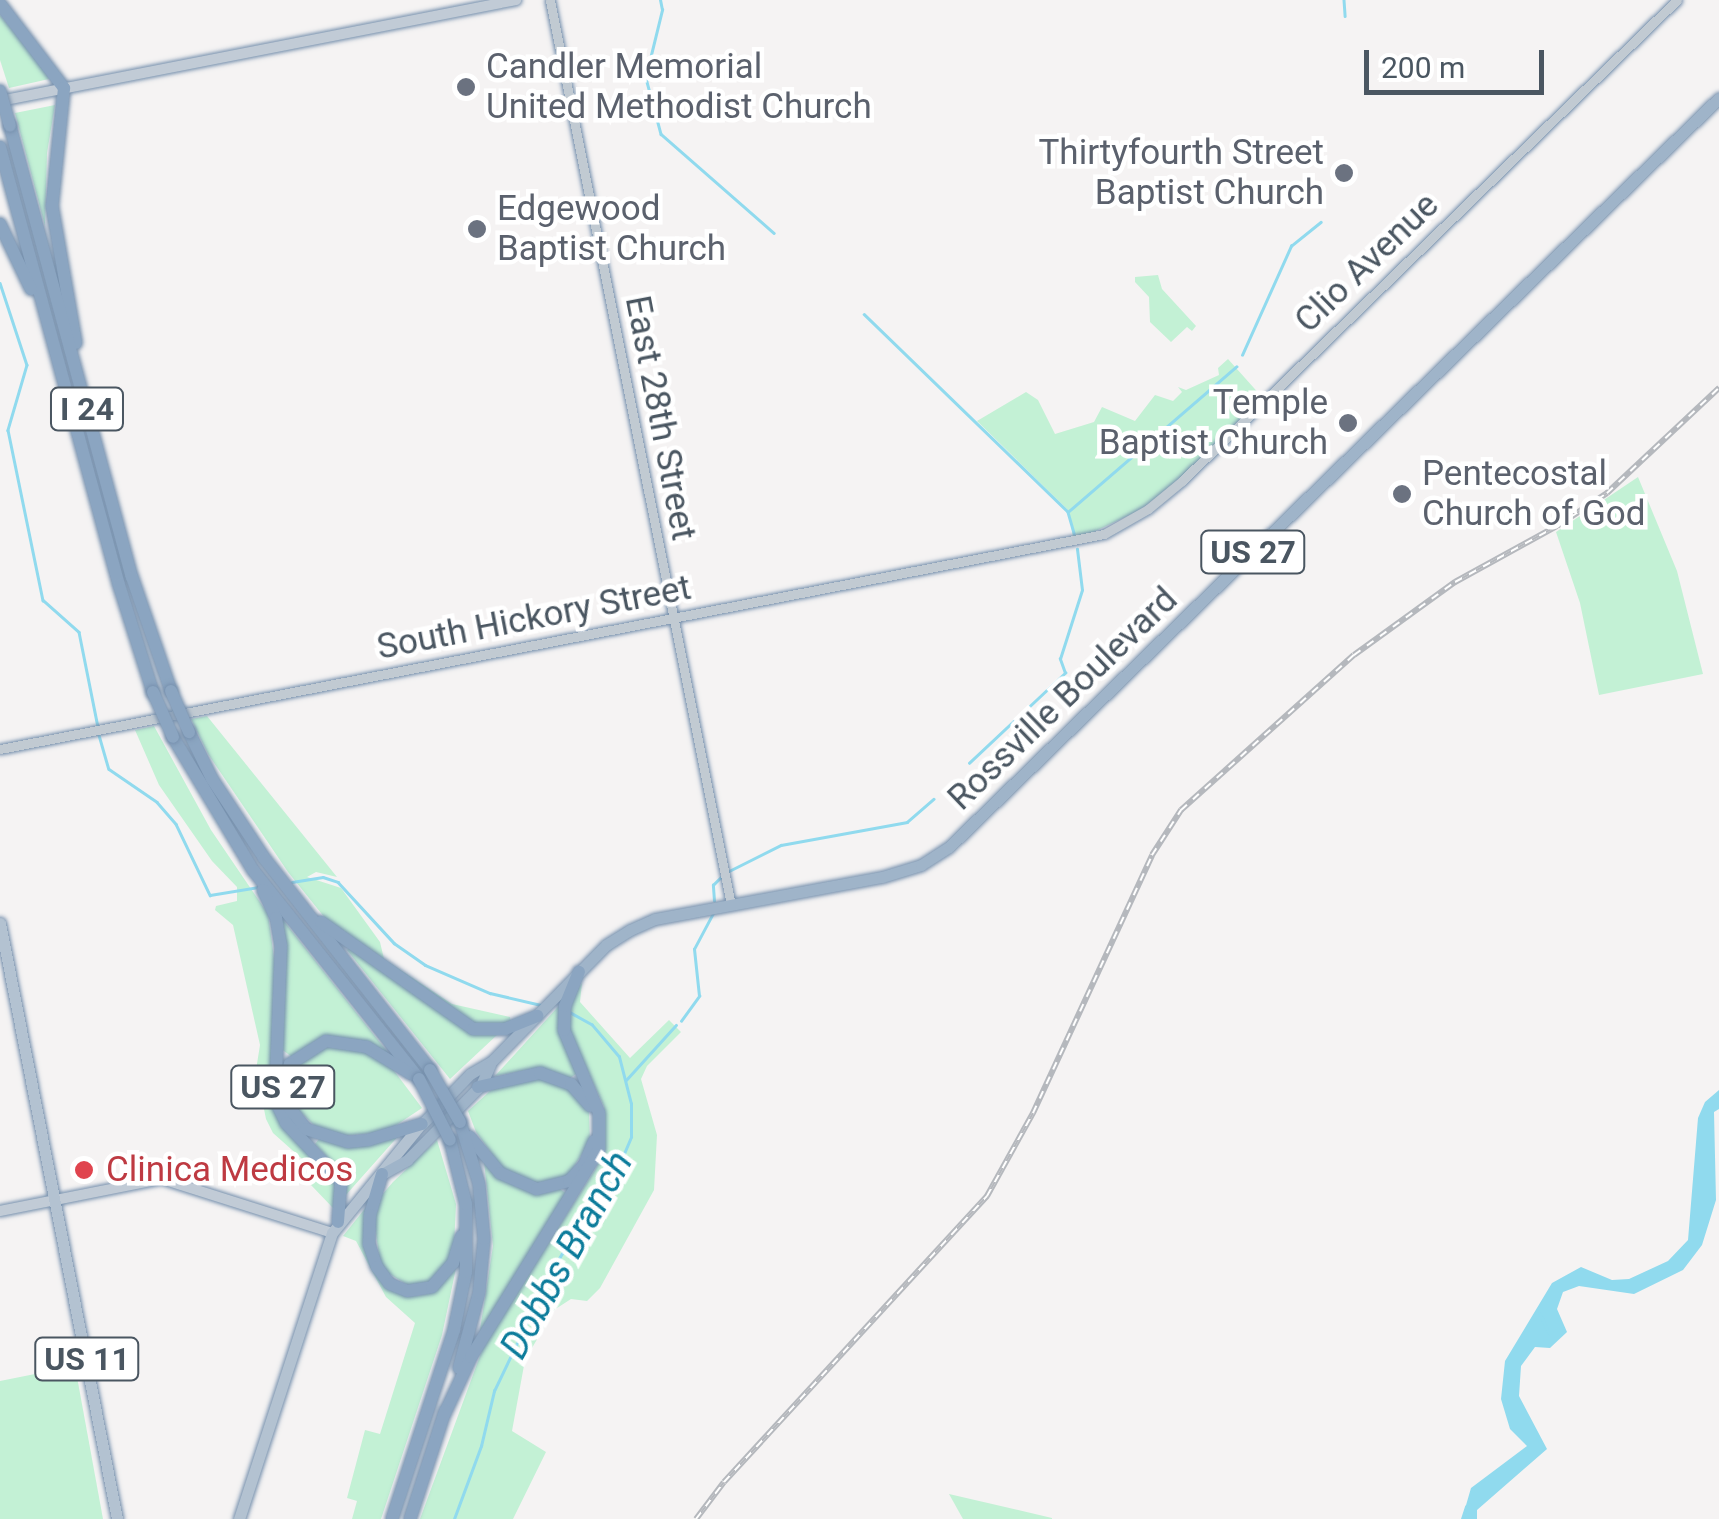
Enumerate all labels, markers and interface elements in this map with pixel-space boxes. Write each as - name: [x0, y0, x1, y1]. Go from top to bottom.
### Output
- scale bar: [1369, 30, 1549, 92]
- place label: Candler Memorial United Methodist Church: [486, 46, 872, 128]
- text: 200 m: [1381, 50, 1465, 85]
- marker: Candler Memorial United Methodist Church: [455, 76, 477, 98]
- place label: Thirtyfourth Street Baptist Church: [1038, 132, 1324, 214]
- marker: Thirtyfourth Street Baptist Church: [1333, 162, 1355, 184]
- street label: Clio Avenue: [1287, 184, 1447, 342]
- place label: Edgewood Baptist Church: [497, 188, 726, 270]
- marker: Edgewood Baptist Church: [466, 218, 488, 240]
- street label: East 28th Street: [616, 292, 704, 544]
- road number: I 24: [49, 382, 124, 436]
- place label: Temple Baptist Church: [1099, 382, 1328, 464]
- marker: Temple Baptist Church: [1337, 412, 1359, 434]
- place label: Pentecostal Church of God: [1422, 453, 1646, 535]
- marker: Pentecostal Church of God: [1391, 483, 1413, 505]
- road number: US 27: [1198, 525, 1308, 579]
- street label: South Hickory Street: [374, 567, 694, 669]
- street label: Rossville Boulevard: [940, 579, 1186, 819]
- road number: US 27: [228, 1060, 338, 1114]
- water label: Dobbs Branch: [491, 1143, 643, 1367]
- place label: Clinica Medicos: [106, 1149, 353, 1191]
- marker: Clinica Medicos: [71, 1157, 97, 1183]
- road number: US 11: [32, 1332, 142, 1386]

